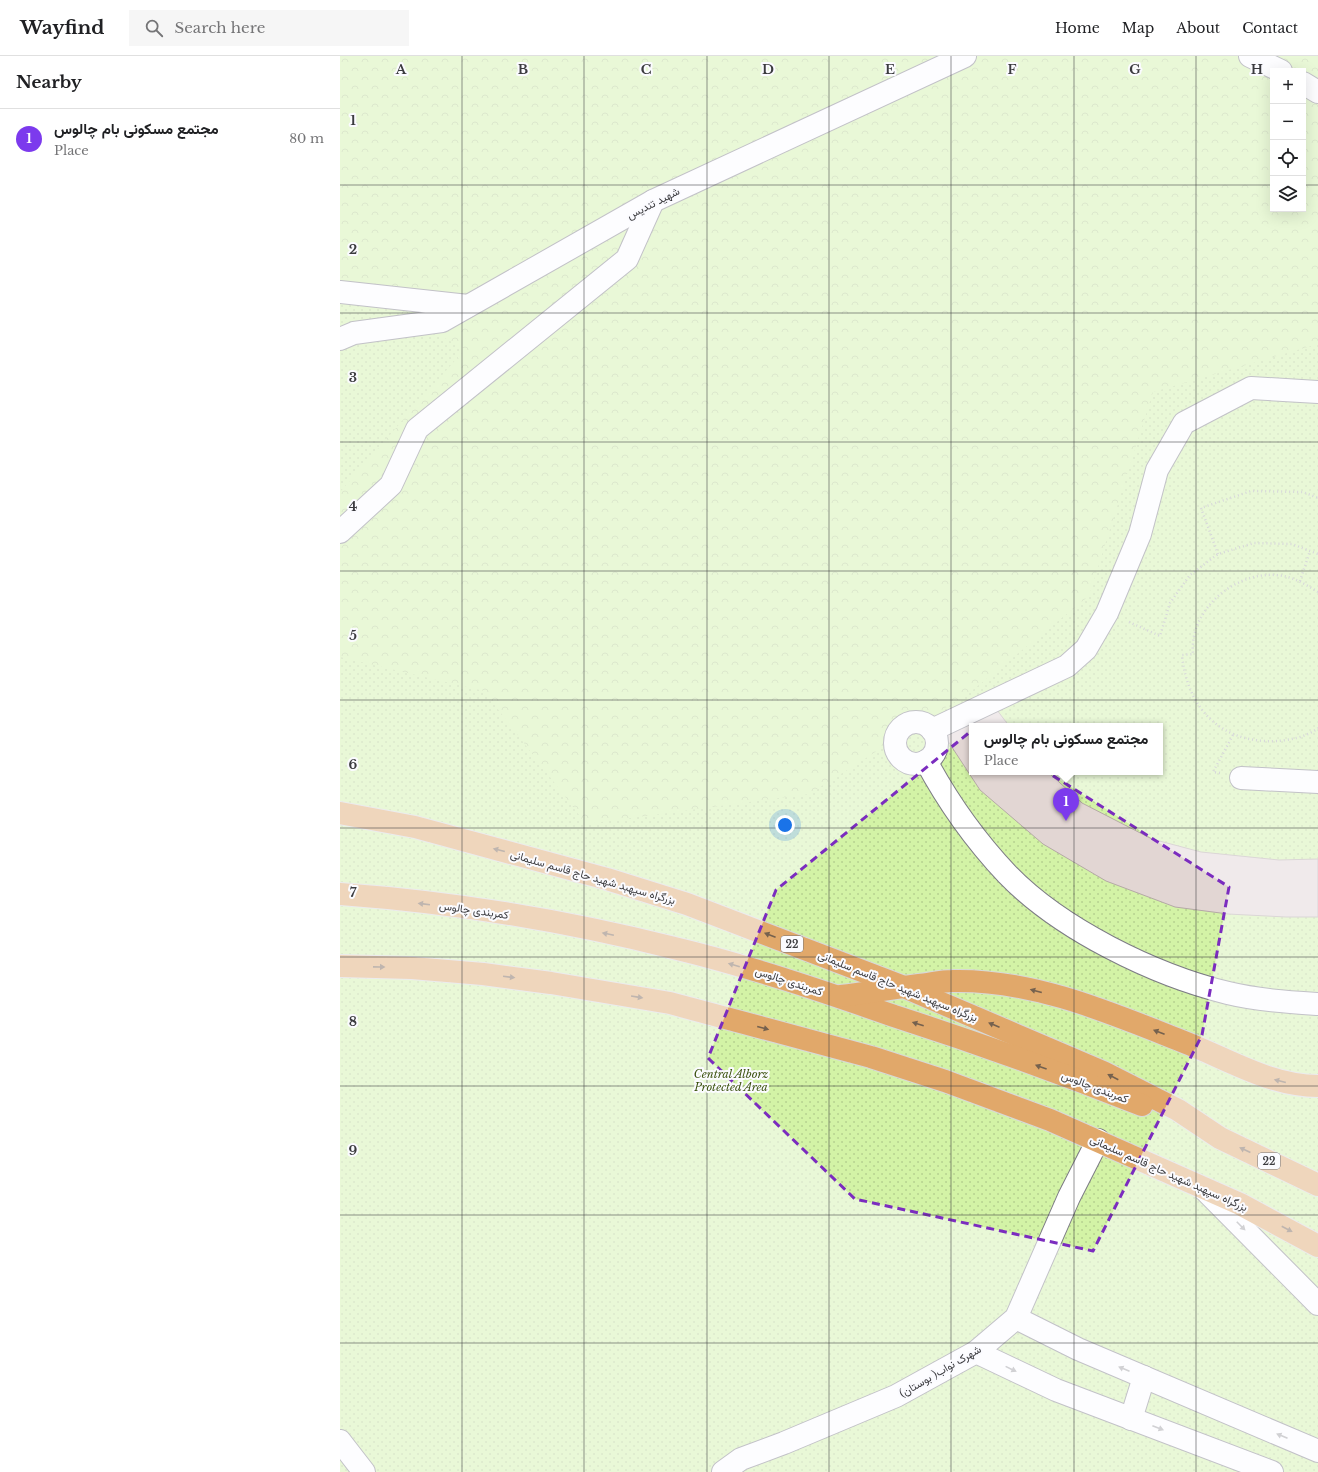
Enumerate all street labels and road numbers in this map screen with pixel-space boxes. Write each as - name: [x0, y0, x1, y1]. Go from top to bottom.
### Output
- street label: شهید تندیس: [624, 184, 682, 222]
- street label: بزرگراه سپهبد شهید حاج قاسم سلیمانی: [509, 847, 677, 908]
- street label: کمربندی چالوس: [438, 898, 510, 923]
- road number: 22: [781, 936, 803, 952]
- street label: بزرگراه سپهبد شهید حاج قاسم سلیمانی: [816, 947, 980, 1025]
- street label: کمربندی چالوس: [753, 963, 825, 999]
- street label: کمربندی چالوس: [1059, 1068, 1130, 1107]
- street label: بزرگراه سپهبد شهید حاج قاسم سلیمانی: [1088, 1132, 1250, 1215]
- road number: 22: [1258, 1153, 1280, 1169]
- street label: شهرک نواب( بوستان): [897, 1342, 984, 1400]

